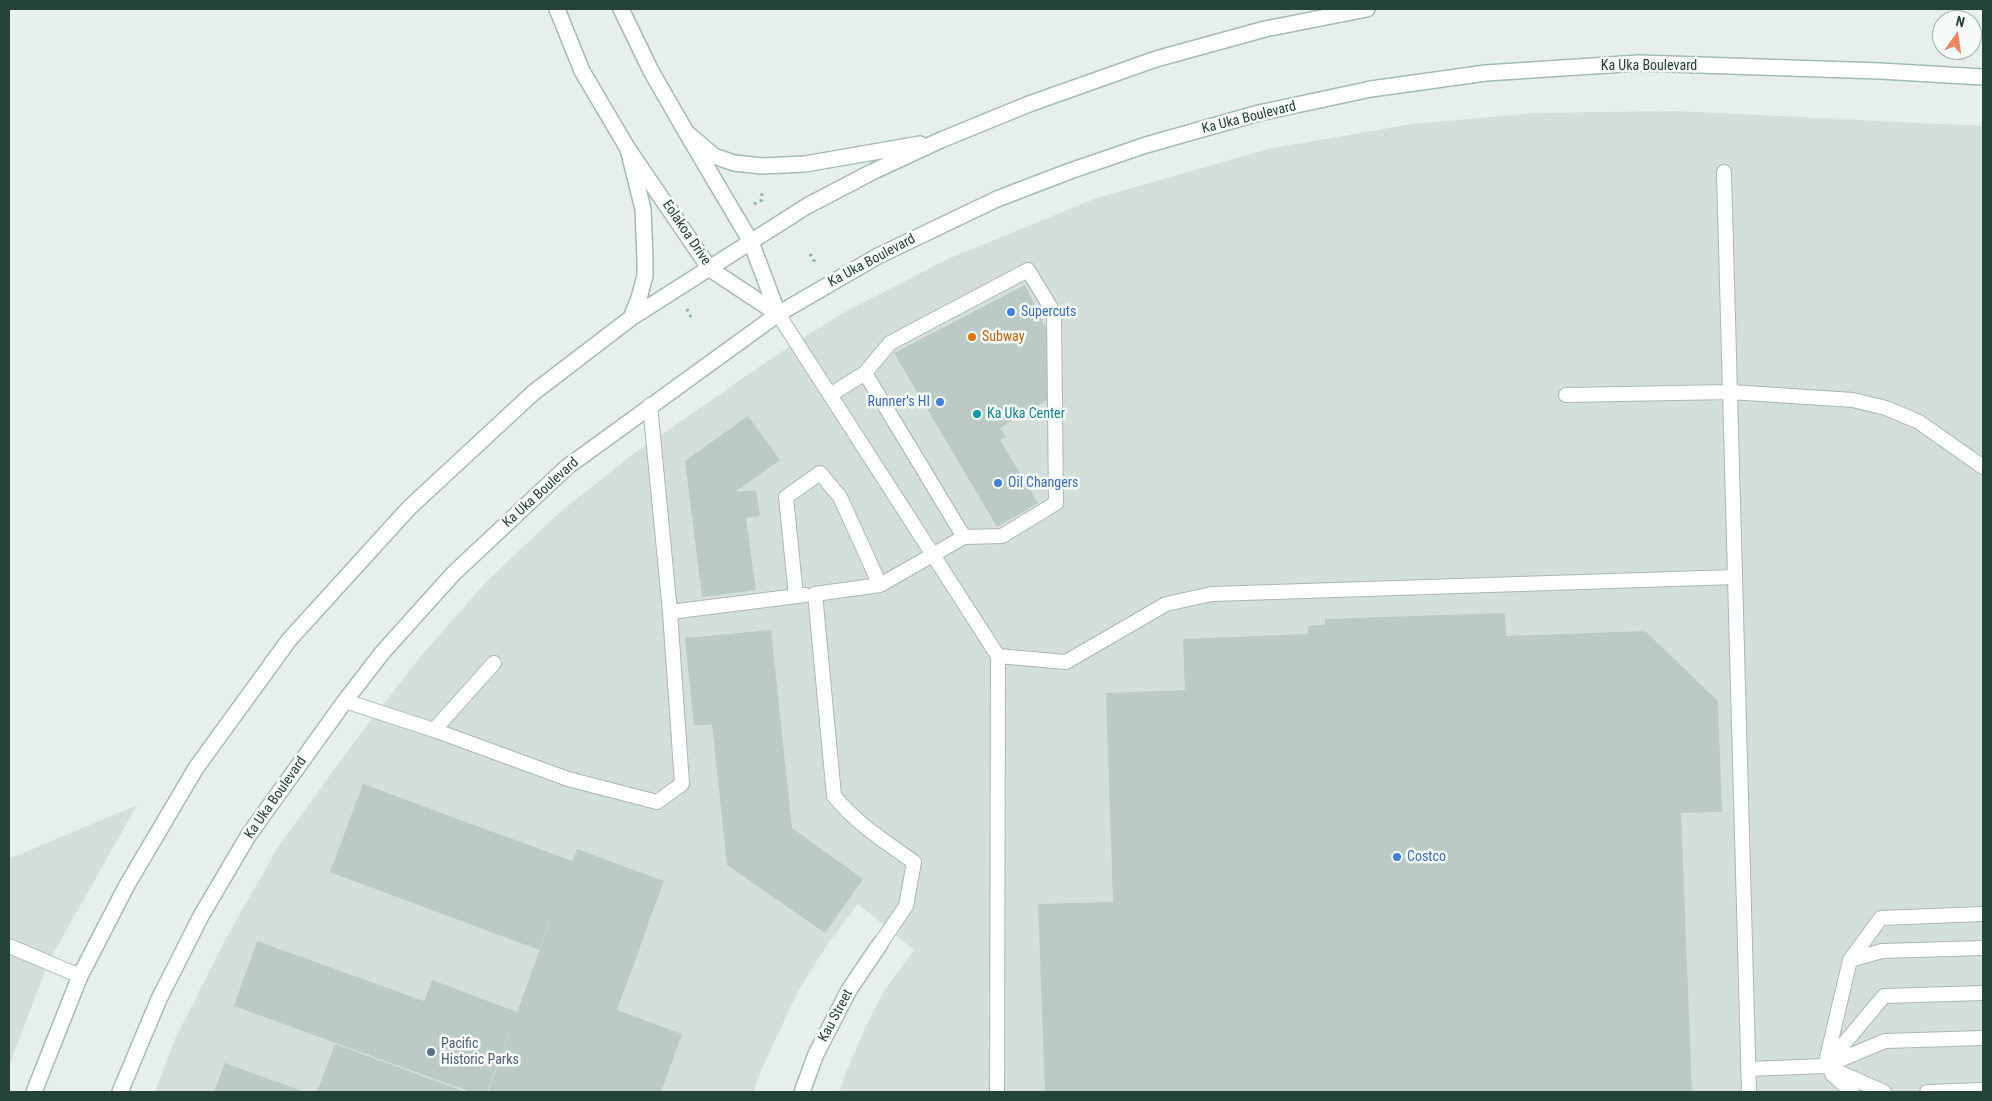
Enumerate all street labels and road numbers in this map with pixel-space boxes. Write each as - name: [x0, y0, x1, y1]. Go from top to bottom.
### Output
- street label: Ka Uka Boulevard: [1601, 58, 1697, 74]
- street label: Ka Uka Boulevard: [1200, 98, 1298, 138]
- street label: Eolakoa Drive: [658, 197, 714, 269]
- street label: Ka Uka Boulevard: [825, 231, 919, 291]
- street label: Ka Uka Boulevard: [500, 454, 582, 532]
- street label: Ka Uka Boulevard: [241, 754, 311, 842]
- street label: Kau Street: [815, 987, 857, 1045]

